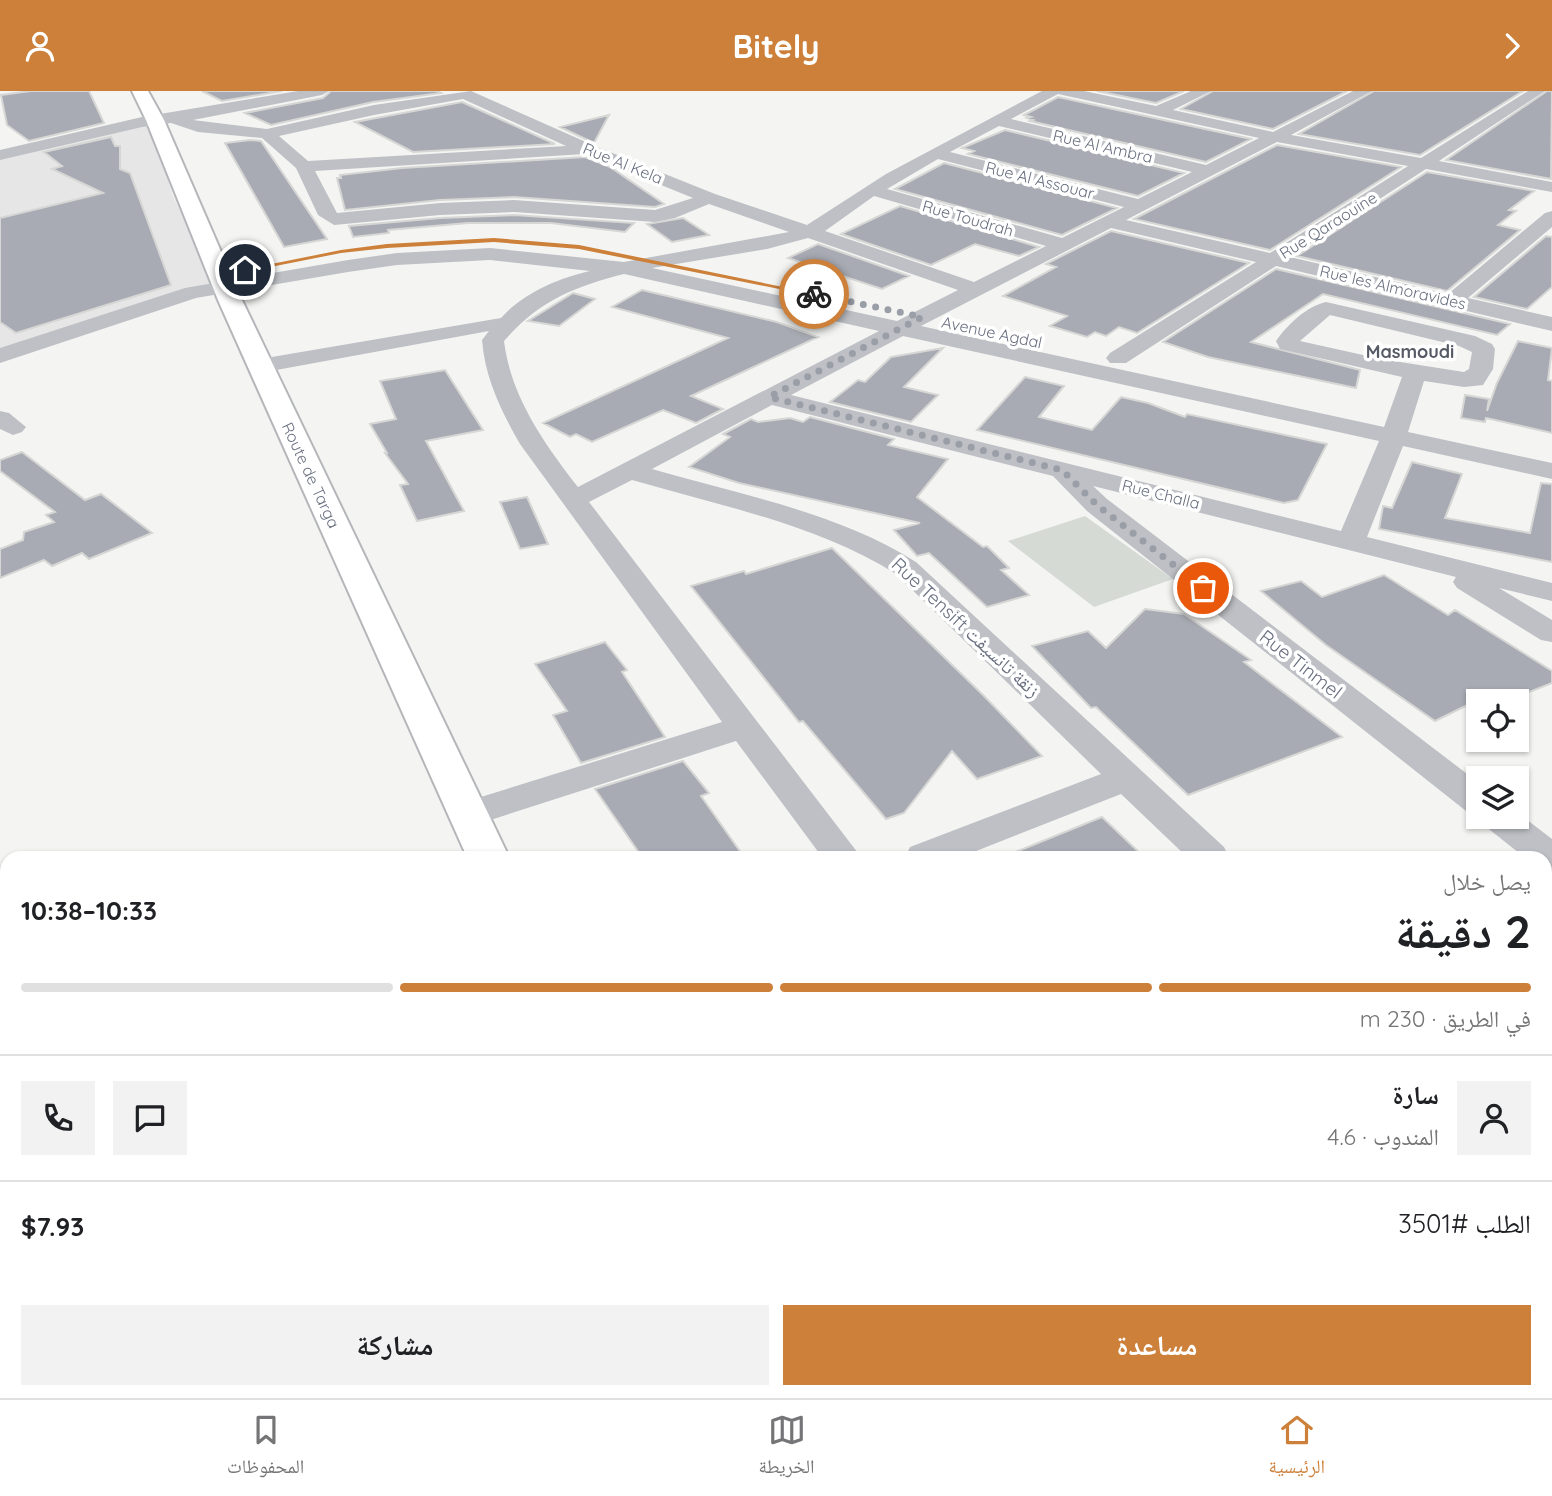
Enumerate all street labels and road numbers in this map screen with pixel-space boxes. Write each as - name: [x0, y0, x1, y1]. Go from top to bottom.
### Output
- street label: Rue Al Ambra: [1051, 125, 1155, 167]
- street label: Rue Al Kela: [580, 138, 666, 188]
- street label: Rue Al Assouar: [984, 157, 1096, 203]
- street label: Rue Qaraouine: [1276, 187, 1380, 263]
- street label: Rue Toudrah: [920, 195, 1016, 241]
- street label: Rue les Almoravides: [1318, 260, 1468, 314]
- street label: Avenue Agdal: [940, 312, 1044, 352]
- street label: Route de Targa: [278, 419, 344, 531]
- street label: Rue Challa: [1120, 475, 1202, 513]
- street label: Rue Tensift زنقة تانسيفت: [887, 552, 1045, 702]
- street label: Rue Tinmel: [1255, 624, 1347, 704]

